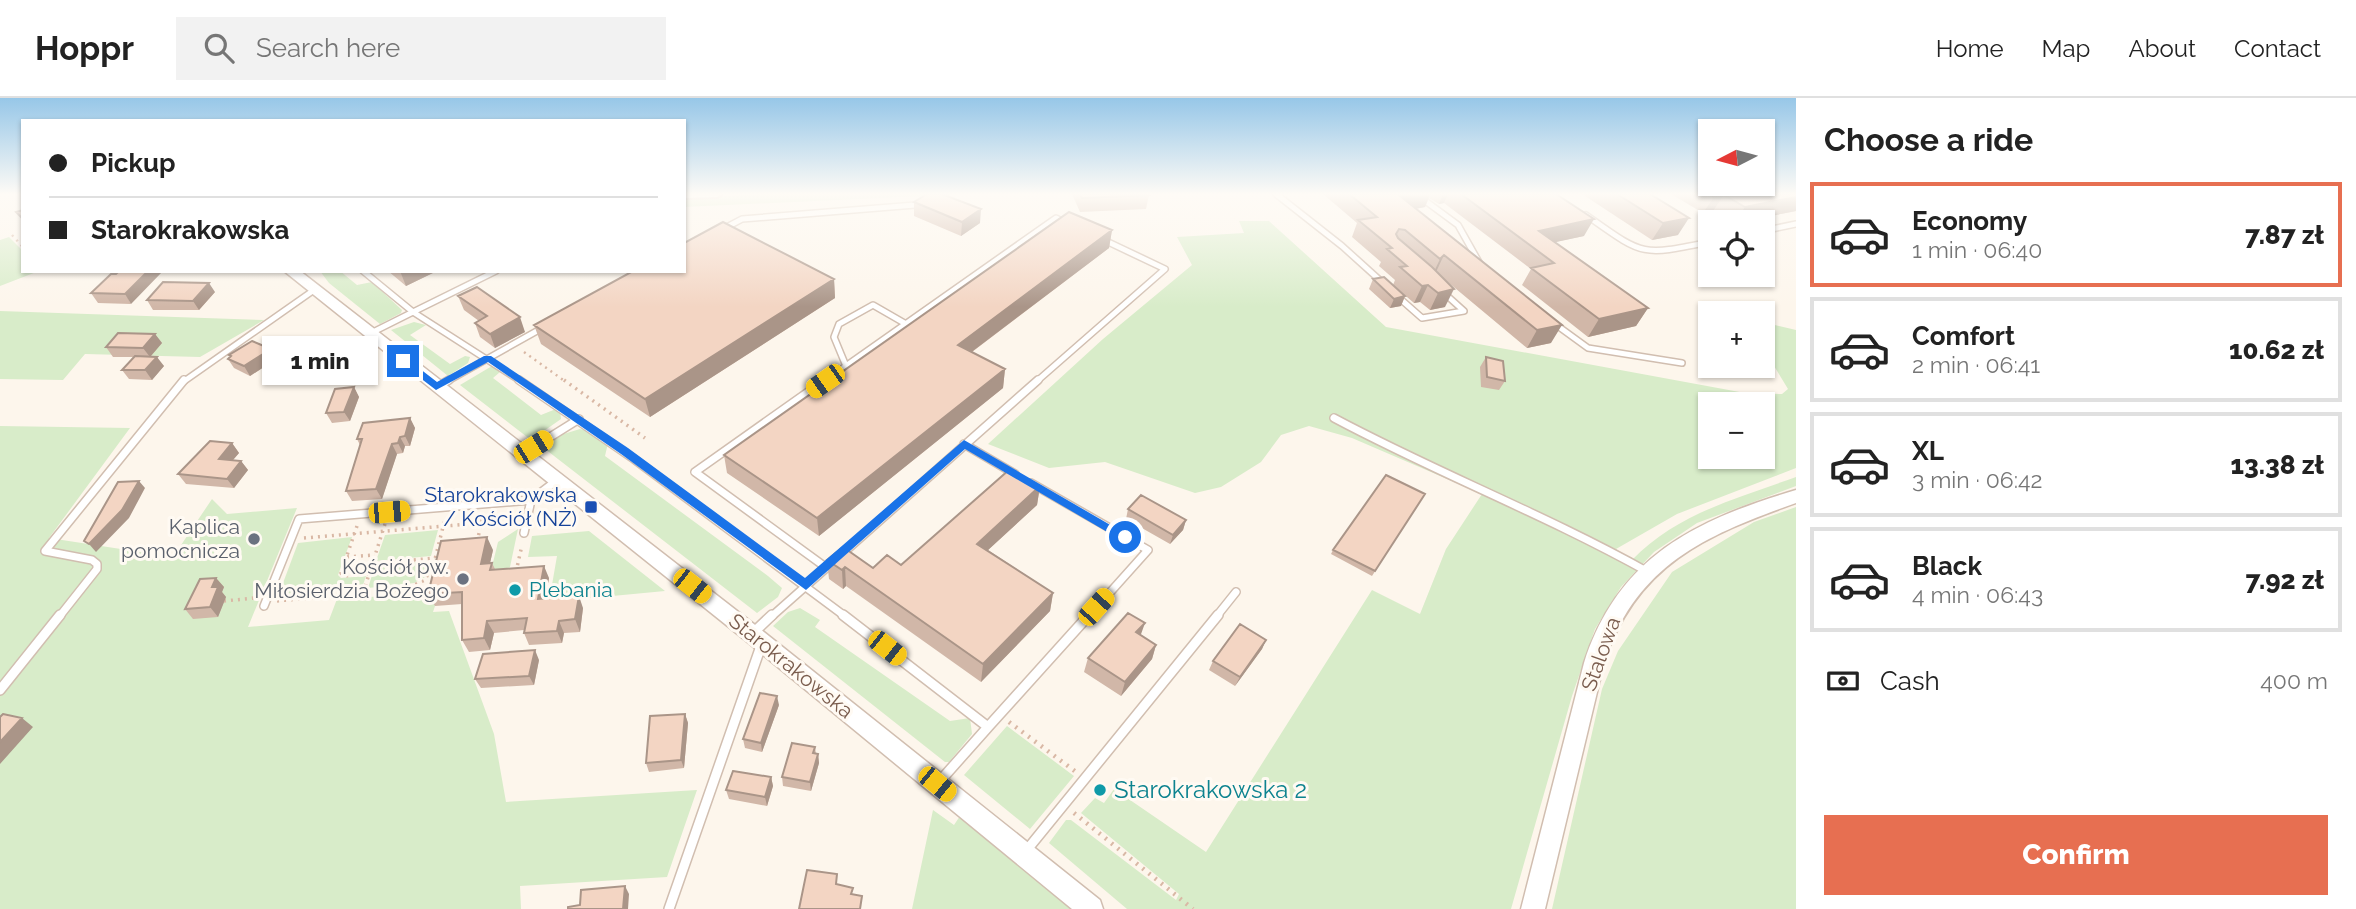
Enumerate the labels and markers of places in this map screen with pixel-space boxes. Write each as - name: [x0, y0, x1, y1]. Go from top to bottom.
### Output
- place label: Starokrakowska / Kościół (NŻ): [424, 482, 577, 531]
- marker: Starokrakowska / Kościół (NŻ): [583, 499, 599, 515]
- place label: Kaplica pomocnicza: [121, 514, 240, 563]
- marker: Kaplica pomocnicza: [246, 531, 262, 547]
- place label: Kościół pw. Miłosierdzia Bożego: [254, 554, 449, 603]
- marker: Kościół pw. Miłosierdzia Bożego: [455, 571, 471, 587]
- place label: Plebania: [529, 577, 613, 602]
- marker: Plebania: [507, 582, 523, 598]
- place label: Starokrakowska 2: [1114, 775, 1307, 804]
- marker: Starokrakowska 2: [1092, 782, 1108, 798]

